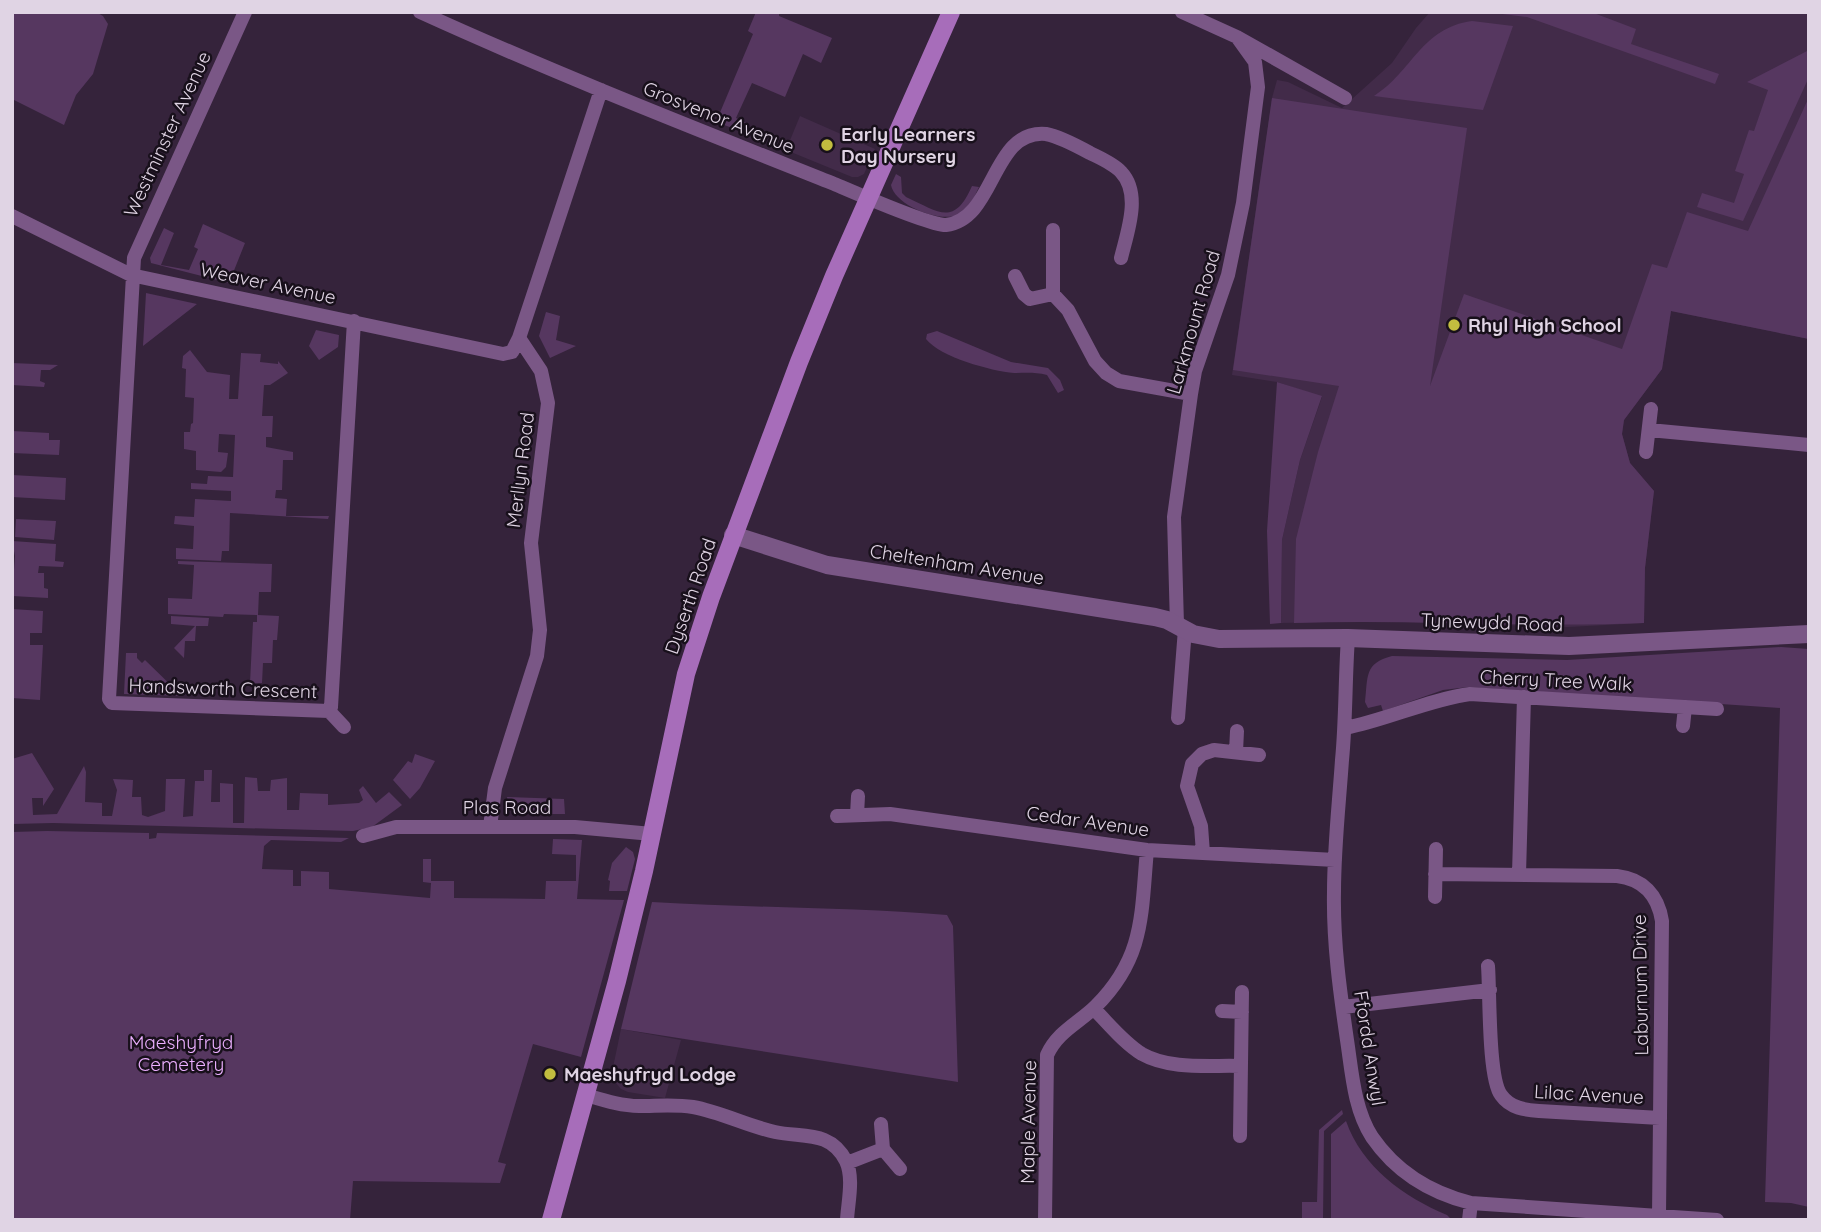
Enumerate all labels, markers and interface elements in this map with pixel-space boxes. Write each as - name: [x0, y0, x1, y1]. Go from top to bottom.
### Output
- street label: Westminster Avenue: [118, 47, 216, 221]
- street label: Grosvenor Avenue: [640, 76, 798, 158]
- place label: Early Learners Day Nursery: [841, 122, 975, 168]
- marker: Early Learners Day Nursery: [819, 137, 835, 153]
- street label: Larkmount Road: [1161, 247, 1225, 397]
- street label: Weaver Avenue: [198, 257, 338, 309]
- place label: Rhyl High School: [1468, 313, 1622, 337]
- marker: Rhyl High School: [1446, 317, 1462, 333]
- street label: Merllyn Road: [501, 411, 539, 529]
- street label: Dyserth Road: [659, 535, 721, 657]
- street label: Cheltenham Avenue: [868, 538, 1046, 590]
- street label: Tynewydd Road: [1420, 608, 1564, 636]
- street label: Cherry Tree Walk: [1479, 664, 1633, 696]
- street label: Handsworth Crescent: [128, 673, 318, 703]
- street label: Plas Road: [463, 795, 551, 819]
- street label: Cedar Avenue: [1025, 801, 1151, 841]
- street label: Laburnum Drive: [1627, 914, 1653, 1056]
- street label: Ffordd Anwyl: [1349, 989, 1391, 1107]
- park label: Maeshyfryd Cemetery: [129, 1030, 233, 1076]
- street label: Maple Avenue: [1015, 1060, 1041, 1184]
- place label: Maeshyfryd Lodge: [564, 1062, 736, 1086]
- marker: Maeshyfryd Lodge: [542, 1066, 558, 1082]
- street label: Lilac Avenue: [1533, 1079, 1645, 1109]

